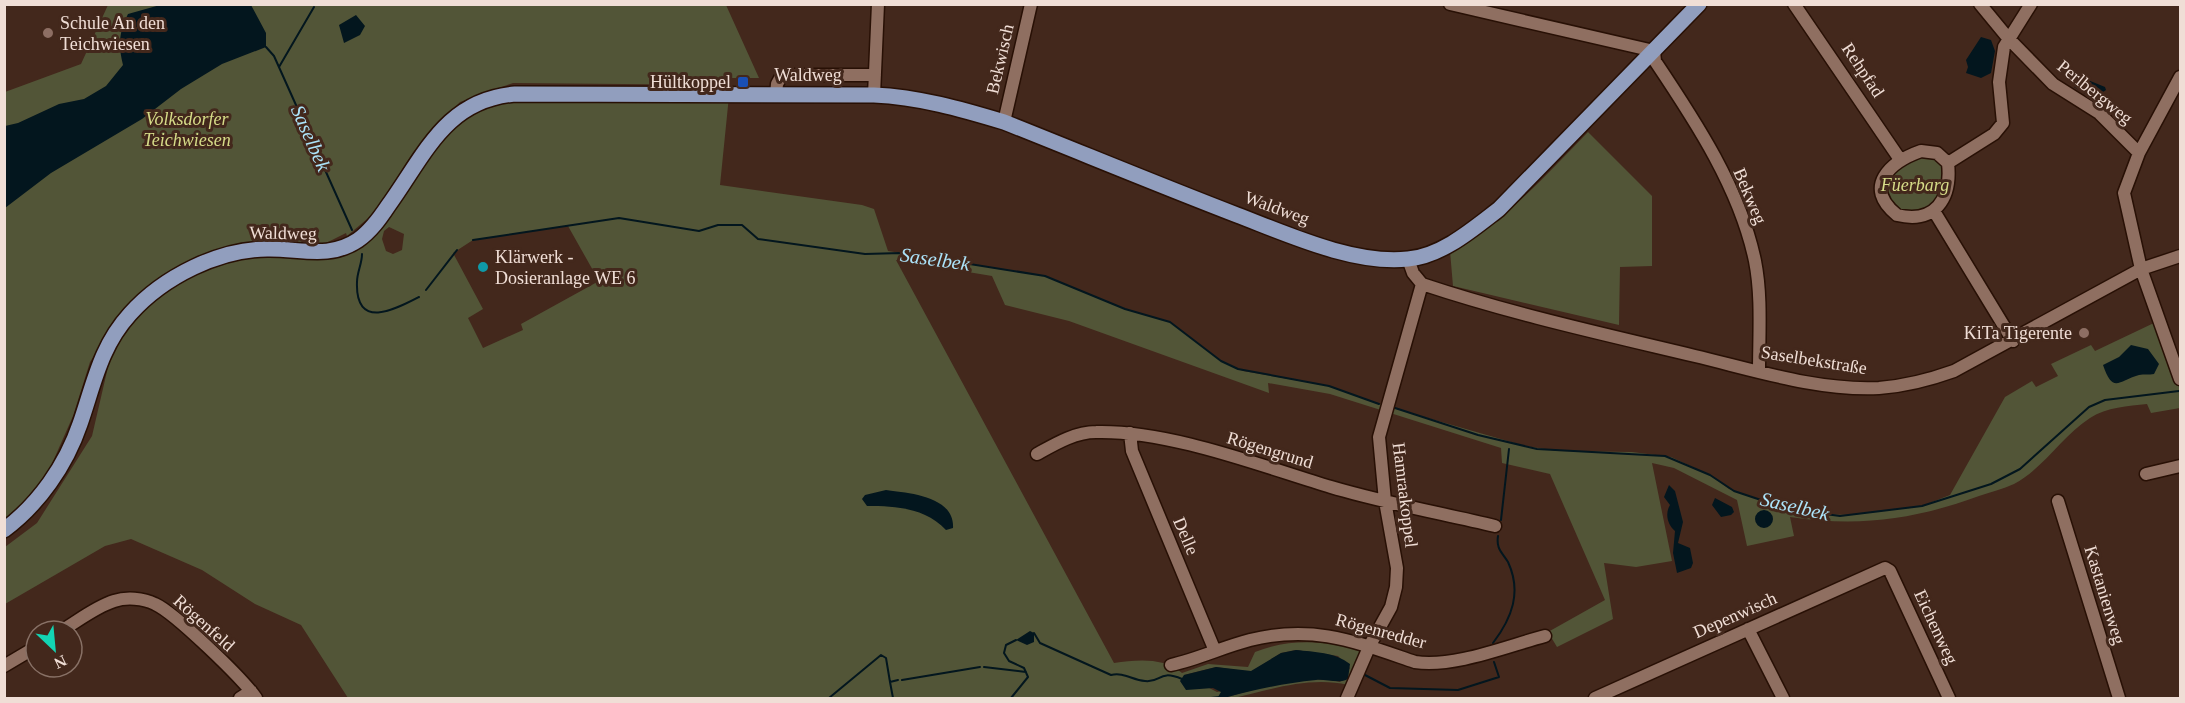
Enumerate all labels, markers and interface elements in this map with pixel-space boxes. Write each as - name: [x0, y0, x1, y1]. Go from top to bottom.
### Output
- place label: Schule An den Teichwiesen: [60, 13, 165, 54]
- street label: Bekwisch: [982, 22, 1018, 96]
- marker: Schule An den Teichwiesen: [41, 26, 55, 40]
- street label: Rehpfad: [1838, 39, 1888, 101]
- street label: Perlbergweg: [2053, 56, 2137, 128]
- street label: Waldweg: [774, 65, 842, 85]
- place label: Hültkoppel: [650, 72, 731, 92]
- marker: Hültkoppel: [736, 75, 750, 89]
- water label: Saselbek: [287, 102, 336, 175]
- park label: Volksdorfer Teichwiesen: [143, 109, 231, 150]
- street label: Bekweg: [1729, 165, 1771, 227]
- park label: Füerbarg: [1880, 175, 1949, 195]
- street label: Waldweg: [1242, 187, 1312, 229]
- street label: Waldweg: [249, 222, 317, 244]
- water label: Saselbek: [899, 243, 972, 275]
- place label: Klärwerk - Dosieranlage WE 6: [495, 247, 636, 288]
- marker: Klärwerk - Dosieranlage WE 6: [476, 260, 490, 274]
- place label: KiTa Tigerente: [1964, 323, 2072, 343]
- marker: KiTa Tigerente: [2077, 326, 2091, 340]
- street label: Saselbekstraße: [1760, 342, 1868, 378]
- street label: Rögengrund: [1225, 427, 1315, 473]
- street label: Hamraakoppel: [1389, 441, 1421, 549]
- water label: Saselbek: [1758, 487, 1833, 525]
- street label: Delle: [1169, 514, 1203, 558]
- street label: Kastanienweg: [2081, 543, 2129, 647]
- street label: Eichenweg: [1910, 587, 1962, 667]
- street label: Depenwisch: [1690, 588, 1780, 642]
- street label: Rögenfeld: [169, 590, 239, 656]
- street label: Rögenredder: [1334, 609, 1428, 653]
- north arrow: [24, 619, 84, 679]
- text: N: [51, 652, 69, 672]

